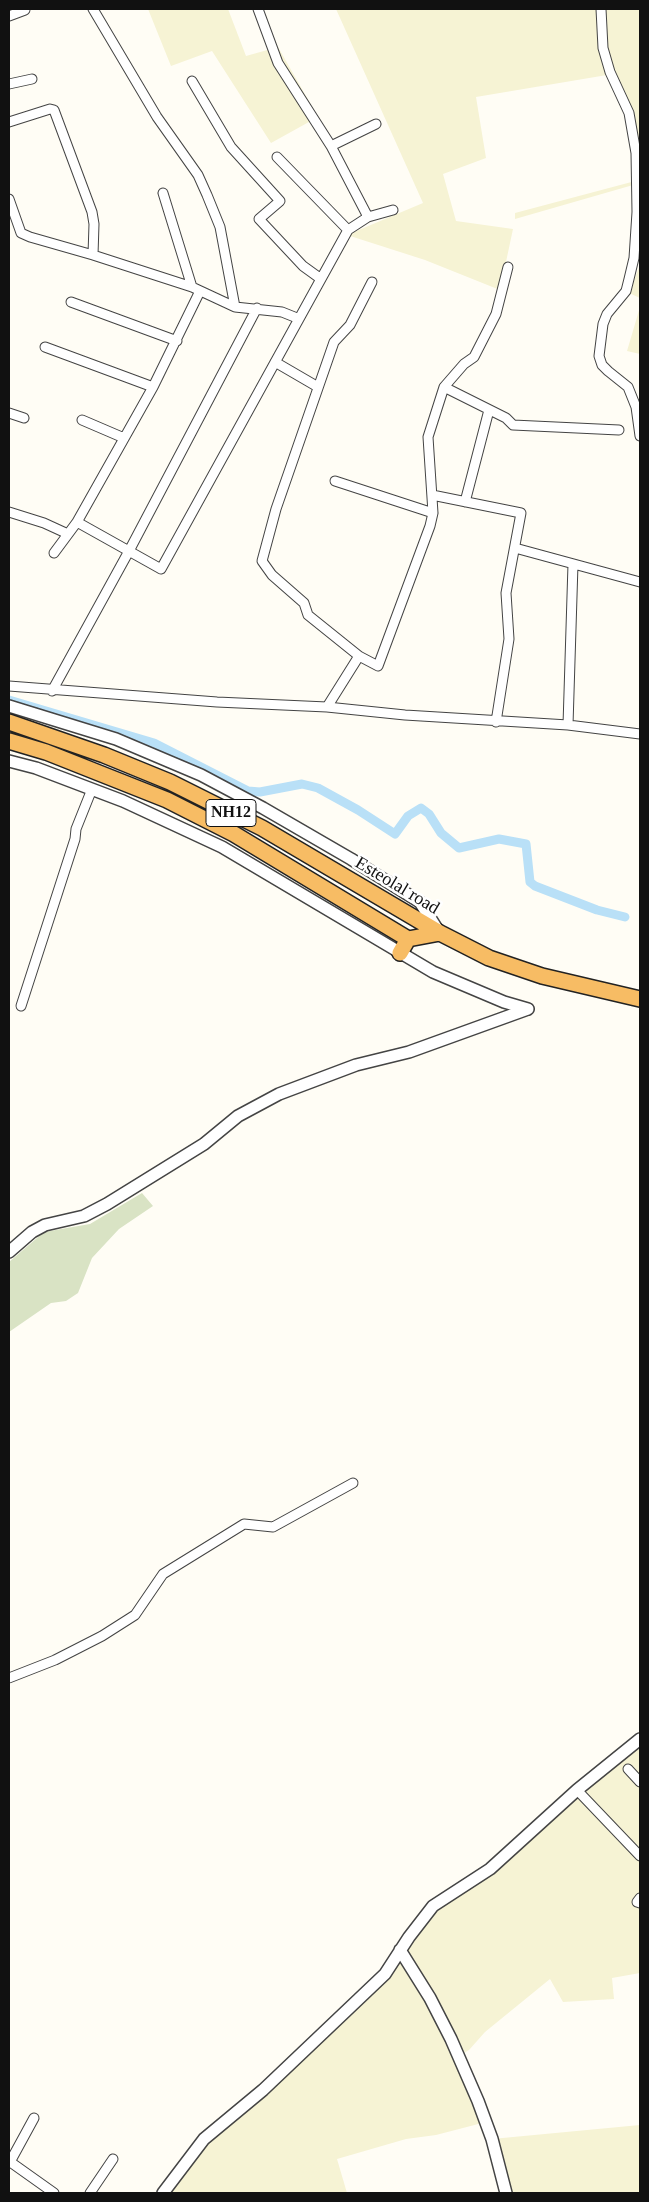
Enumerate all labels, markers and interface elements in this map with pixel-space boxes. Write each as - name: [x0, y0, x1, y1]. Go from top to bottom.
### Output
- road number: NH12: [206, 800, 256, 826]
- street label: Esteolal road: [349, 851, 445, 921]

